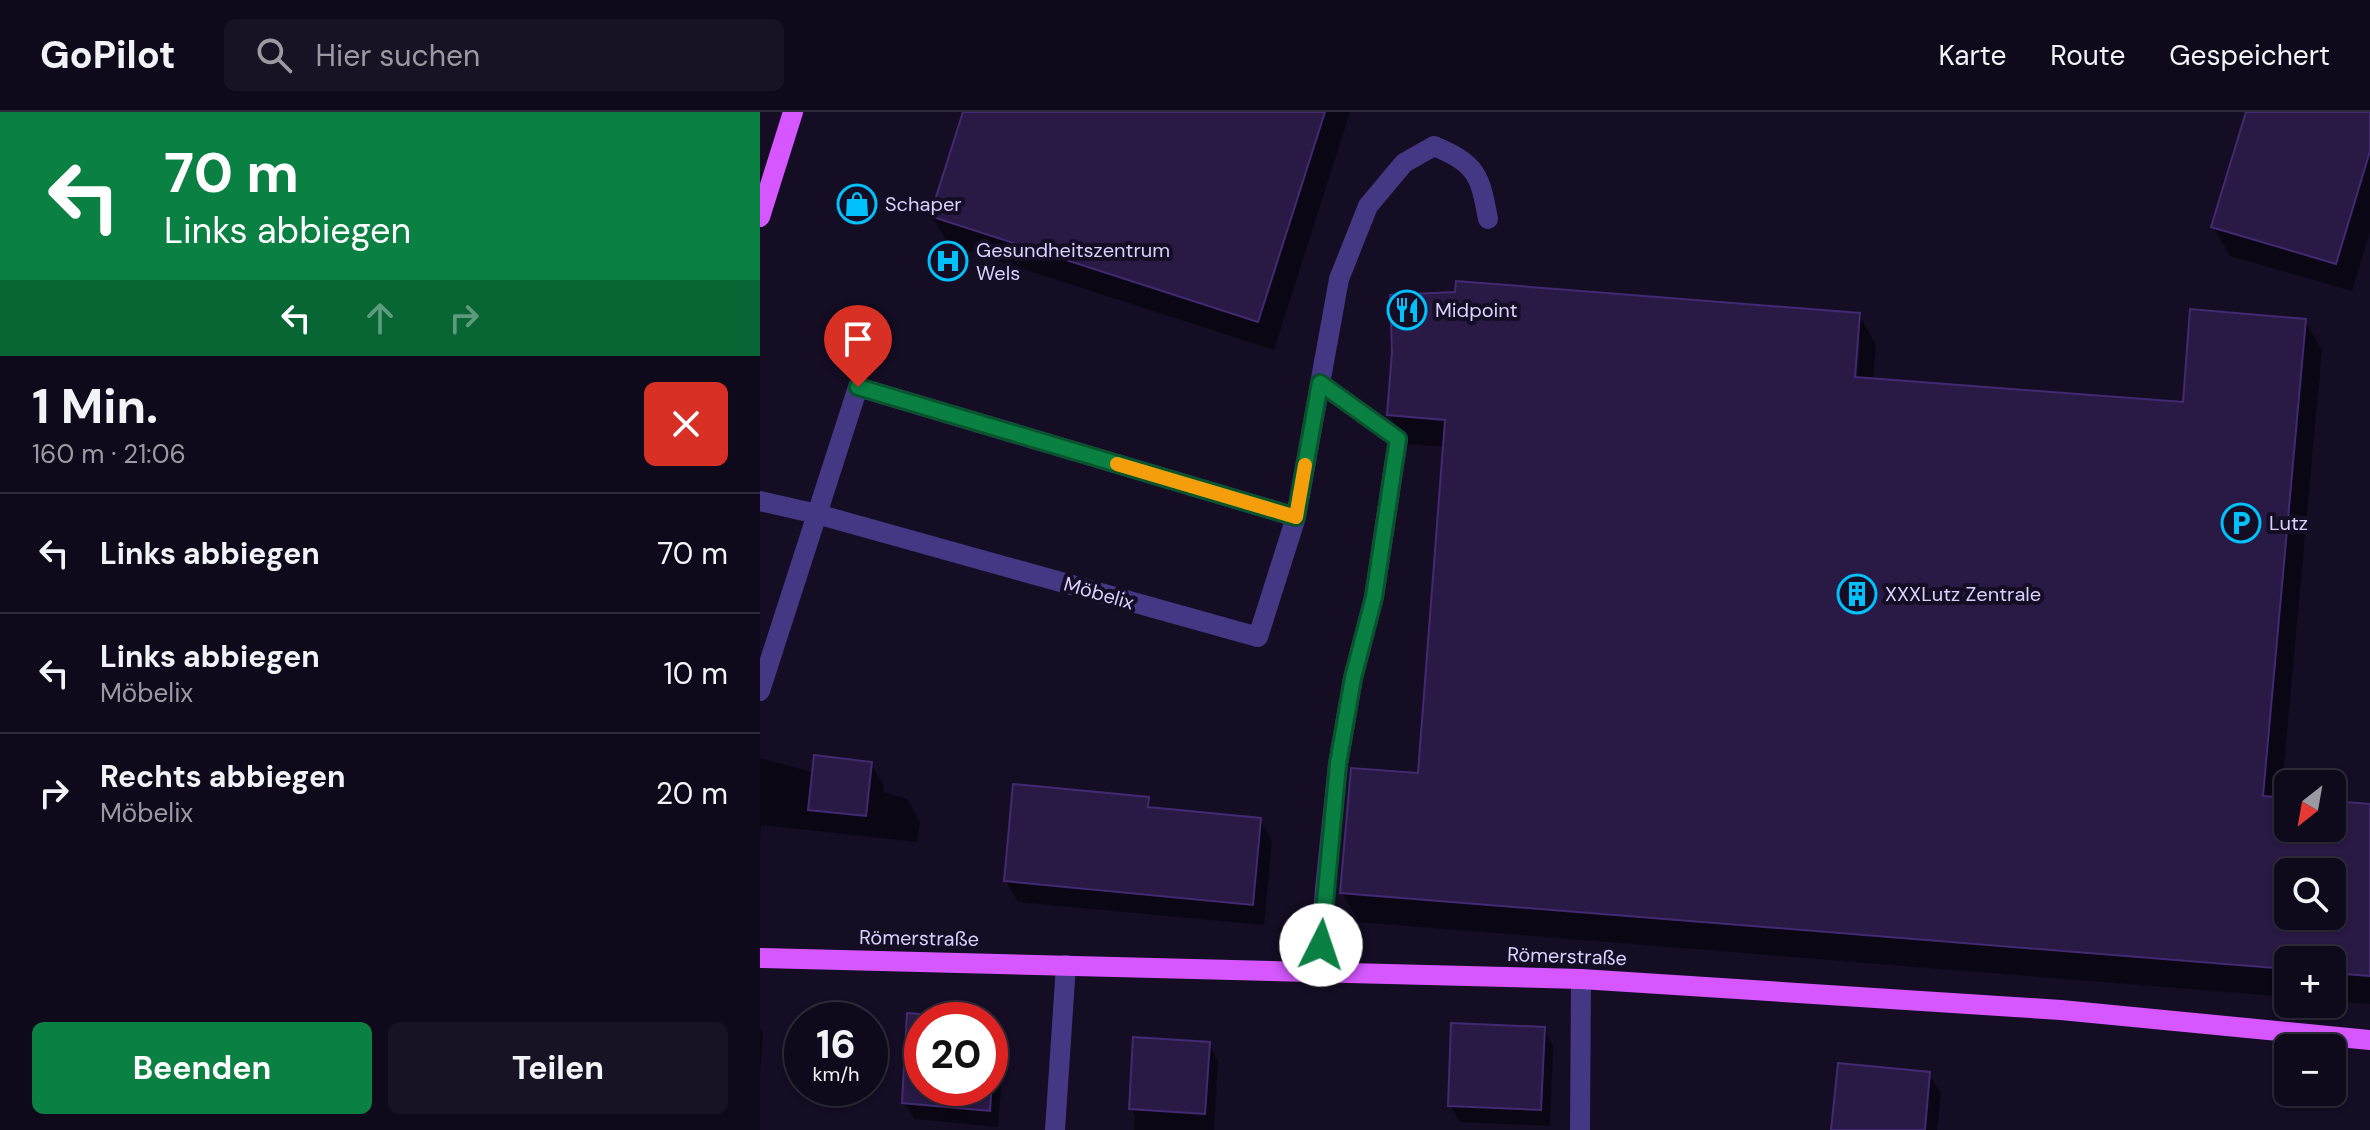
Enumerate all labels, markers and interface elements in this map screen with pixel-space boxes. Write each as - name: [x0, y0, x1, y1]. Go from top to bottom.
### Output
- search box: [224, 19, 784, 91]
- text: GoPilot: [40, 30, 176, 80]
- icon: search: [252, 33, 296, 77]
- text: Hier suchen: [316, 36, 480, 75]
- text: Karte: [1939, 37, 2006, 74]
- text: Route: [2050, 37, 2125, 74]
- text: Gespeichert: [2169, 37, 2330, 74]
- text: 70 m: [164, 136, 299, 209]
- icon: left: [32, 144, 136, 248]
- shop icon: Schaper: [836, 183, 878, 225]
- place label: Schaper: [885, 191, 962, 217]
- text: Links abbiegen: [164, 207, 411, 254]
- place label: Gesundheitszentrum Wels: [976, 237, 1170, 286]
- hospital icon: Gesundheitszentrum Wels: [927, 240, 969, 282]
- restaurant icon: Midpoint: [1386, 289, 1428, 331]
- icon: left: [274, 296, 318, 340]
- icon: ahead: [358, 296, 402, 340]
- icon: right: [442, 296, 486, 340]
- place label: Midpoint: [1435, 297, 1518, 323]
- pin: [824, 305, 892, 387]
- icon: arrive: [836, 317, 880, 361]
- text: 1 Min.: [32, 375, 158, 438]
- button: close: [644, 382, 728, 466]
- text: 160 m · 21:06: [32, 437, 186, 471]
- parking icon: Lutz: [2220, 502, 2262, 544]
- place label: Lutz: [2269, 510, 2308, 536]
- icon: left: [32, 531, 76, 575]
- text: Links abbiegen: [100, 534, 320, 573]
- text: 70 m: [657, 534, 728, 573]
- street label: Möbelix: [1061, 571, 1137, 615]
- building icon: XXXLutz Zentrale: [1836, 573, 1878, 615]
- place label: XXXLutz Zentrale: [1885, 581, 2041, 607]
- text: Links abbiegen: [100, 637, 320, 676]
- icon: left: [32, 651, 76, 695]
- text: 10 m: [663, 654, 728, 693]
- text: Möbelix: [100, 676, 193, 710]
- text: Rechts abbiegen: [100, 757, 345, 796]
- north arrow: [2274, 770, 2346, 842]
- map controls: [2274, 770, 2346, 1106]
- icon: right: [32, 771, 76, 815]
- text: 20 m: [656, 774, 728, 813]
- text: Möbelix: [100, 796, 193, 830]
- button: search: [2274, 858, 2346, 930]
- position arrow: [1279, 903, 1363, 987]
- street label: Römerstraße: [859, 924, 979, 952]
- street label: Römerstraße: [1507, 941, 1627, 971]
- button: +: [2274, 946, 2346, 1018]
- speed limit sign: 20: [904, 1002, 1008, 1106]
- text: 16: [816, 1018, 856, 1070]
- button: Beenden: [32, 1022, 372, 1114]
- button: Teilen: [388, 1022, 728, 1114]
- button: −: [2274, 1034, 2346, 1106]
- text: km/h: [812, 1061, 860, 1087]

